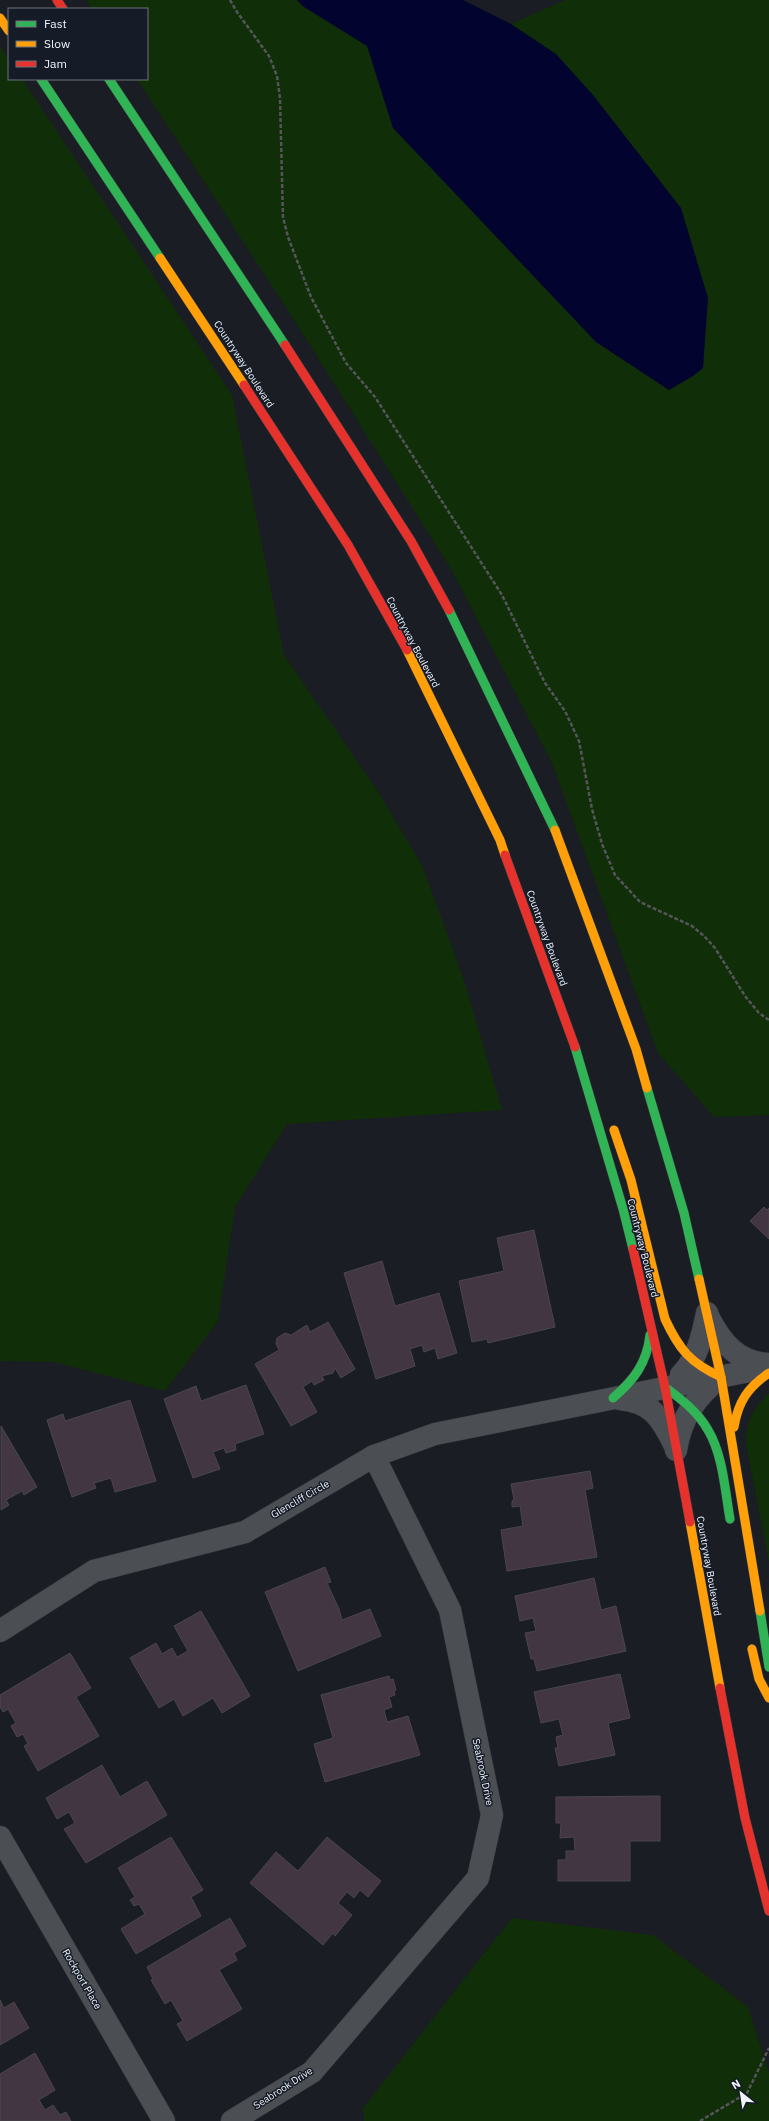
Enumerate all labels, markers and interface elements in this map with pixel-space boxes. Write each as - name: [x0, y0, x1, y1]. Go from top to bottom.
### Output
- legend: [8, 8, 148, 80]
- text: Fast: [44, 16, 67, 31]
- text: Slow: [44, 36, 70, 51]
- text: Jam: [44, 56, 67, 71]
- street label: Countryway Boulevard: [211, 318, 277, 410]
- street label: Countryway Boulevard: [384, 594, 442, 690]
- street label: Countryway Boulevard: [524, 888, 570, 988]
- street label: Countryway Boulevard: [624, 1197, 662, 1299]
- street label: Glencliff Circle: [268, 1477, 332, 1521]
- street label: Countryway Boulevard: [694, 1515, 724, 1617]
- street label: Seabrook Drive: [470, 1737, 497, 1807]
- street label: Rockport Place: [59, 1946, 105, 2012]
- street label: Seabrook Drive: [251, 2064, 316, 2112]
- north arrow: [721, 2073, 761, 2113]
- text: N: [729, 2076, 743, 2092]

